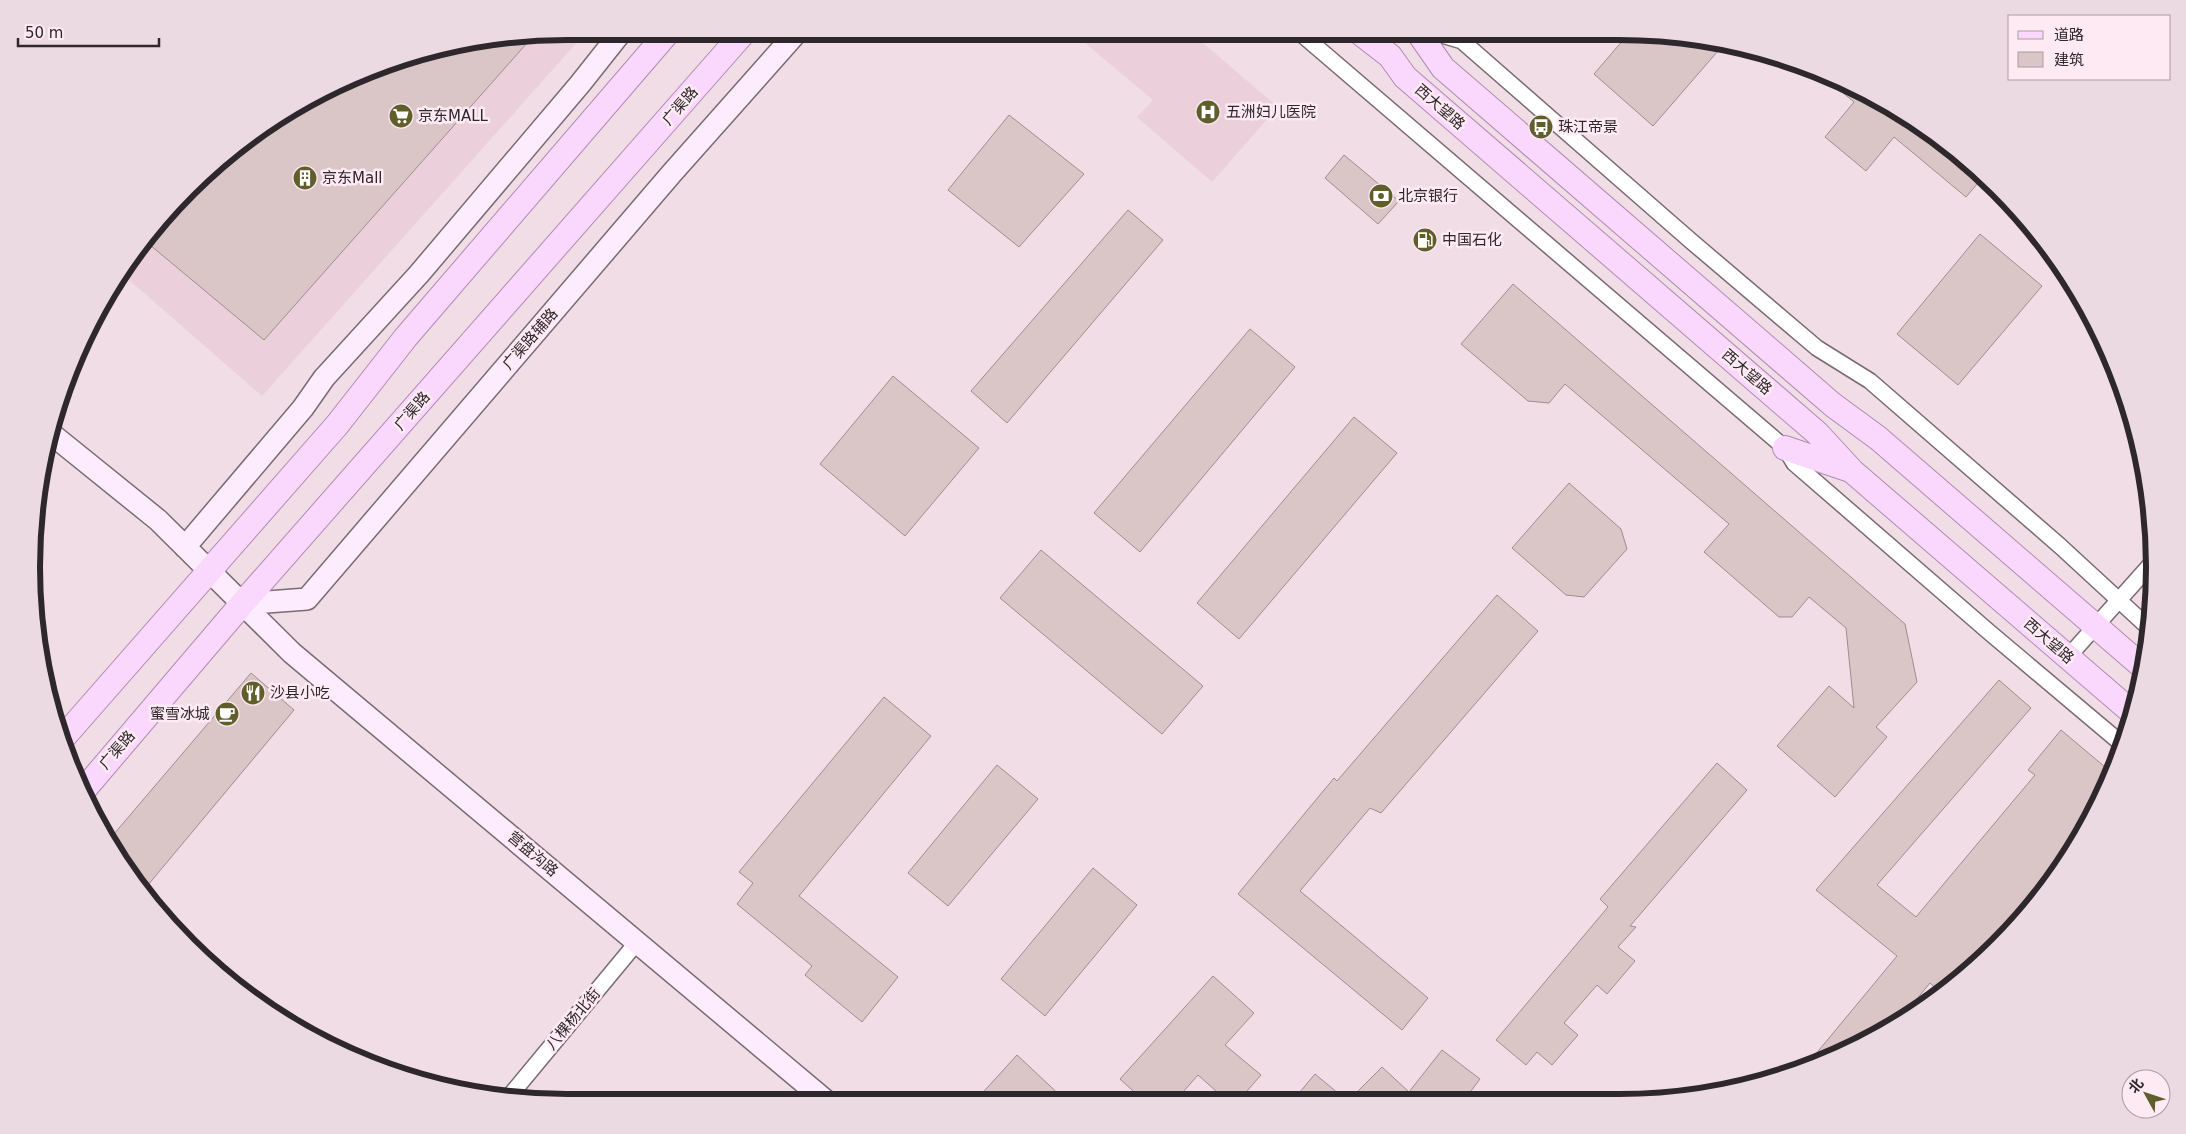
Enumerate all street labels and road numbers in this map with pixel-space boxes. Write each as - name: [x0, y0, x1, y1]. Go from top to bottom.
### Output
- street label: 西大望路: [1411, 81, 1469, 133]
- street label: 广渠路: [658, 83, 702, 129]
- street label: 广渠路辅路: [499, 305, 561, 373]
- street label: 西大望路: [1718, 346, 1776, 398]
- street label: 广渠路: [390, 388, 434, 434]
- street label: 西大望路: [2020, 615, 2078, 667]
- street label: 广渠路: [95, 727, 139, 773]
- street label: 营盘沟路: [504, 828, 562, 880]
- street label: 八棵杨北街: [542, 984, 604, 1054]

